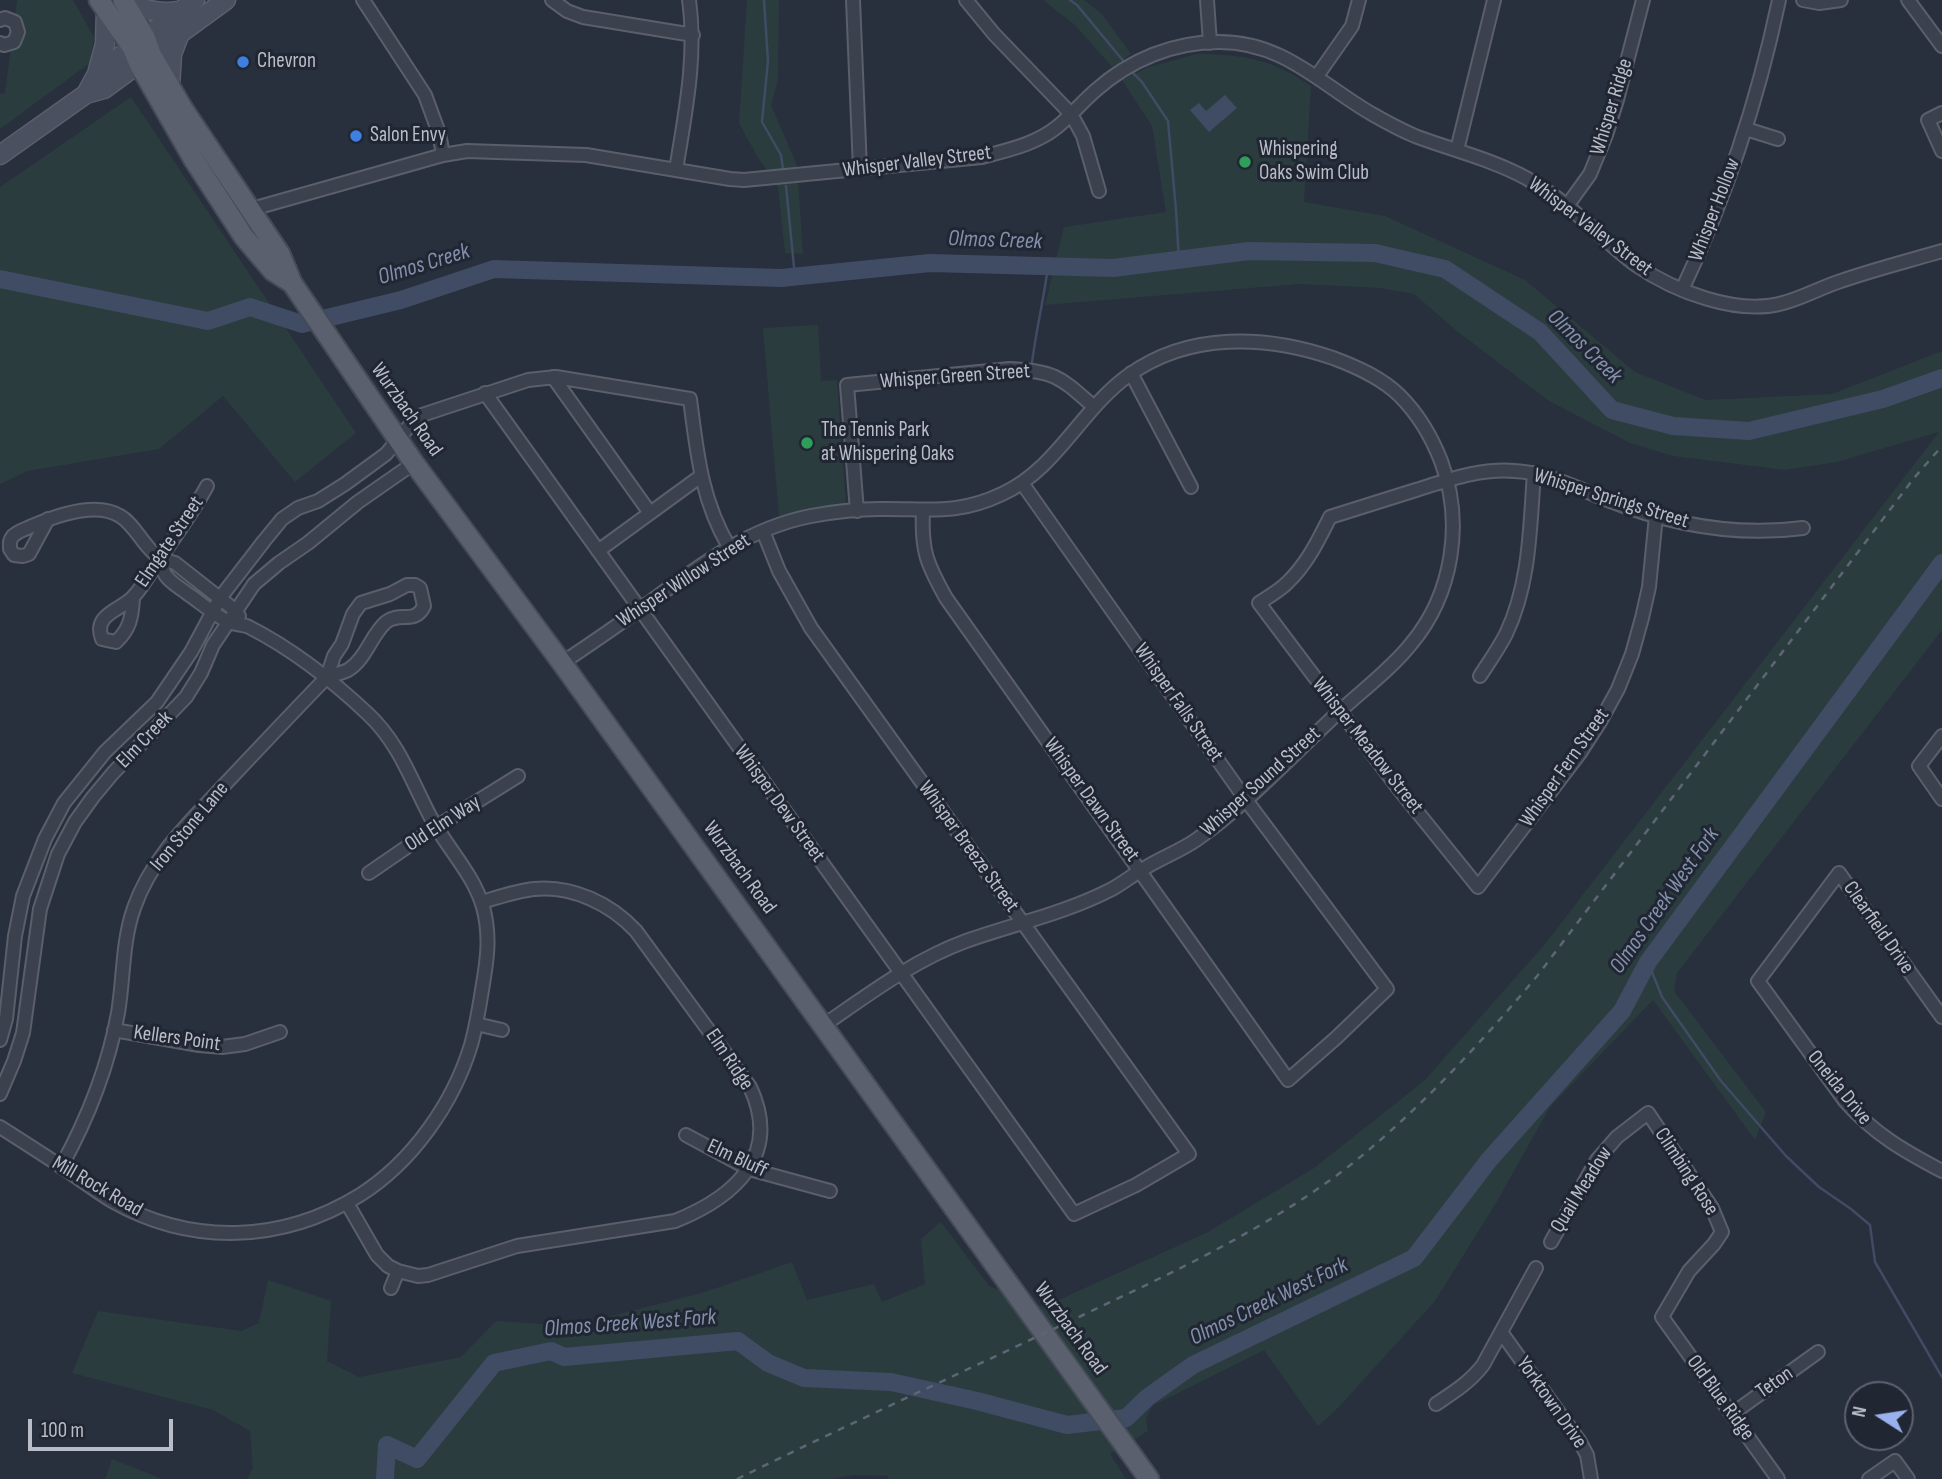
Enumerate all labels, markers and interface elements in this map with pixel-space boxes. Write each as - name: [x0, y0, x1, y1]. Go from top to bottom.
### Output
- place label: Chevron: [257, 49, 316, 75]
- marker: Chevron: [235, 54, 251, 70]
- street label: Whisper Ridge: [1585, 56, 1639, 158]
- place label: Salon Envy: [370, 123, 446, 149]
- marker: Salon Envy: [348, 128, 364, 144]
- place label: Whispering Oaks Swim Club: [1259, 137, 1369, 187]
- street label: Whisper Valley Street: [841, 140, 993, 184]
- marker: Whispering Oaks Swim Club: [1237, 154, 1253, 170]
- street label: Whisper Hollow: [1684, 155, 1746, 265]
- street label: Whisper Valley Street: [1523, 172, 1657, 282]
- water label: Olmos Creek: [947, 226, 1043, 256]
- water label: Olmos Creek: [375, 238, 473, 292]
- water label: Olmos Creek: [1541, 304, 1627, 390]
- street label: Wurzbach Road: [365, 358, 447, 462]
- street label: Whisper Green Street: [879, 359, 1031, 395]
- place label: The Tennis Park at Whispering Oaks: [821, 418, 954, 468]
- marker: The Tennis Park at Whispering Oaks: [799, 435, 815, 451]
- street label: Whisper Springs Street: [1530, 463, 1692, 535]
- street label: Elmgate Street: [130, 492, 210, 592]
- street label: Whisper Willow Street: [613, 528, 755, 634]
- street label: Whisper Falls Street: [1128, 639, 1228, 767]
- street label: Whisper Meadow Street: [1306, 673, 1428, 819]
- street label: Whisper Fern Street: [1515, 704, 1615, 832]
- street label: Elm Creek: [112, 706, 178, 774]
- street label: Whisper Sound Street: [1196, 722, 1326, 842]
- street label: Whisper Dawn Street: [1038, 733, 1144, 867]
- street label: Whisper Dew Street: [728, 740, 830, 868]
- street label: Iron Stone Lane: [145, 777, 235, 877]
- street label: Whisper Breeze Street: [912, 777, 1024, 917]
- street label: Old Elm Way: [401, 790, 485, 858]
- street label: Wurzbach Road: [697, 817, 781, 919]
- water label: Olmos Creek West Fork: [1604, 823, 1726, 979]
- street label: Clearfield Drive: [1837, 877, 1919, 979]
- street label: Kellers Point: [132, 1020, 222, 1058]
- street label: Elm Ridge: [699, 1025, 759, 1095]
- street label: Oneida Drive: [1801, 1046, 1877, 1130]
- street label: Climbing Rose: [1648, 1123, 1724, 1221]
- street label: Elm Bluff: [703, 1134, 771, 1184]
- street label: Quail Meadow: [1546, 1142, 1618, 1238]
- street label: Mill Rock Road: [47, 1151, 147, 1223]
- water label: Olmos Creek West Fork: [1186, 1252, 1352, 1352]
- street label: Wurzbach Road: [1028, 1278, 1112, 1380]
- water label: Olmos Creek West Fork: [543, 1304, 717, 1344]
- street label: Old Blue Ridge: [1681, 1350, 1759, 1446]
- street label: Yorktown Drive: [1510, 1352, 1592, 1454]
- street label: Teton: [1752, 1361, 1798, 1405]
- north arrow: [1844, 1381, 1914, 1451]
- text: N: [1848, 1405, 1872, 1419]
- scale bar: [32, 1406, 177, 1450]
- text: 100 m: [41, 1418, 84, 1443]

